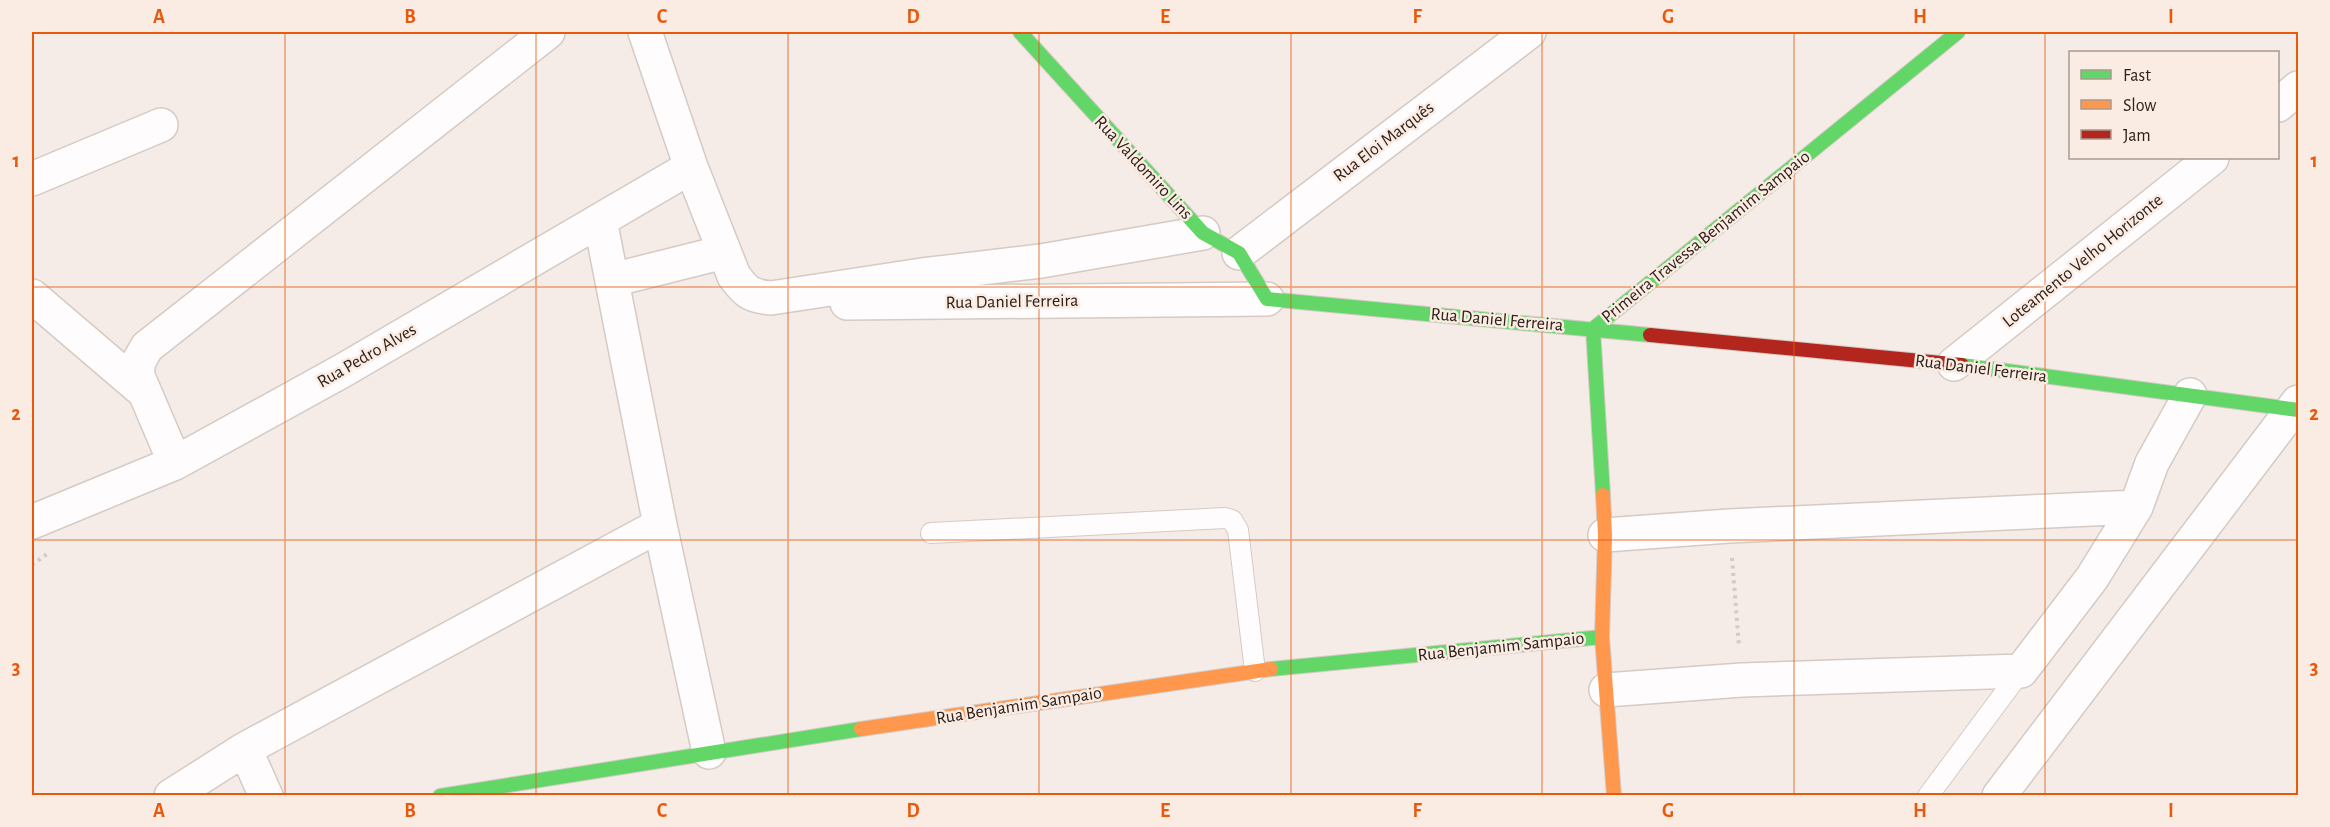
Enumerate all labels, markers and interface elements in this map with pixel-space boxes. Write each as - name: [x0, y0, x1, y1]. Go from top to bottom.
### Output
- text: A: [153, 7, 165, 27]
- text: B: [404, 7, 416, 27]
- text: C: [657, 7, 668, 27]
- text: D: [906, 7, 920, 27]
- text: E: [1160, 7, 1170, 27]
- text: F: [1412, 7, 1422, 27]
- text: G: [1662, 7, 1674, 27]
- text: H: [1913, 7, 1927, 27]
- text: I: [2168, 7, 2174, 27]
- legend: [2069, 51, 2279, 159]
- text: Fast: [2123, 67, 2151, 85]
- text: Slow: [2123, 97, 2156, 115]
- street label: Rua Eloi Marquês: [1330, 99, 1438, 185]
- street label: Rua Valdomiro Lins: [1091, 113, 1195, 223]
- text: Jam: [2123, 127, 2151, 145]
- street label: Primeira Travessa Benjamim Sampaio: [1598, 147, 1814, 327]
- text: 1: [12, 151, 20, 171]
- text: 1: [2310, 151, 2318, 171]
- street label: Loteamento Velho Horizonte: [2000, 191, 2166, 331]
- street label: Rua Daniel Ferreira: [945, 292, 1079, 312]
- street label: Rua Daniel Ferreira: [1430, 305, 1564, 335]
- street label: Rua Pedro Alves: [314, 320, 420, 392]
- street label: Rua Daniel Ferreira: [1914, 352, 2048, 386]
- text: 2: [11, 404, 21, 424]
- text: 2: [2309, 404, 2319, 424]
- street label: Rua Benjamim Sampaio: [1417, 629, 1585, 665]
- text: 3: [12, 658, 20, 678]
- text: 3: [2310, 658, 2318, 678]
- street label: Rua Benjamim Sampaio: [935, 684, 1103, 728]
- text: A: [153, 801, 165, 821]
- text: B: [404, 801, 416, 821]
- text: C: [657, 801, 668, 821]
- text: D: [906, 801, 920, 821]
- text: E: [1160, 801, 1170, 821]
- text: F: [1412, 801, 1422, 821]
- text: G: [1662, 801, 1674, 821]
- text: H: [1913, 801, 1927, 821]
- text: I: [2168, 801, 2174, 821]

